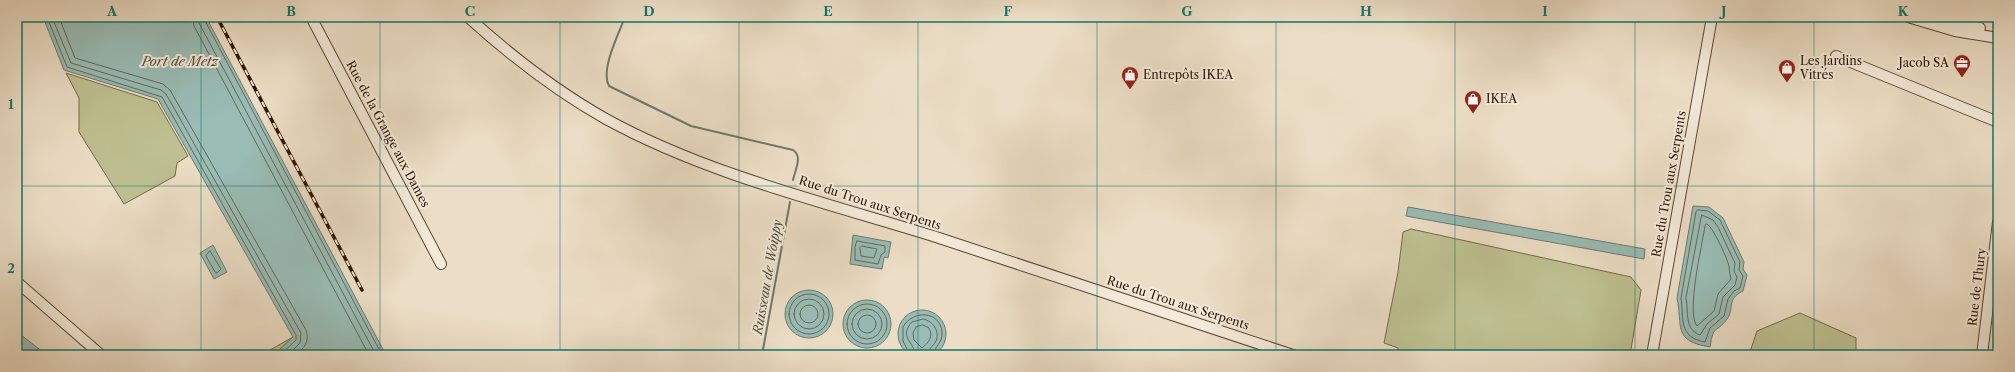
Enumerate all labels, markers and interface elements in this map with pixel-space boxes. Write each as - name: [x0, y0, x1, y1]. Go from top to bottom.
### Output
- text: A: [106, 3, 118, 19]
- text: B: [286, 3, 296, 19]
- text: C: [465, 3, 475, 19]
- text: D: [643, 3, 655, 19]
- text: E: [823, 3, 833, 19]
- text: F: [1004, 3, 1013, 19]
- text: G: [1181, 3, 1193, 19]
- text: H: [1360, 3, 1372, 19]
- text: I: [1542, 3, 1548, 19]
- text: J: [1719, 3, 1727, 19]
- text: K: [1898, 3, 1909, 19]
- water label: Port de Metz: [141, 53, 219, 69]
- place label: Les Jardins Vitrés: [1799, 53, 1862, 82]
- office icon: Jacob SA: [1952, 53, 1972, 78]
- place label: Jacob SA: [1897, 55, 1950, 70]
- street label: Rue de la Grange aux Dames: [343, 58, 434, 210]
- shop icon: Les Jardins Vitrés: [1777, 58, 1797, 83]
- shop icon: Entrepôts IKEA: [1120, 65, 1140, 90]
- place label: Entrepôts IKEA: [1143, 67, 1234, 82]
- shop icon: IKEA: [1463, 89, 1483, 114]
- place label: IKEA: [1486, 91, 1518, 106]
- text: 1: [8, 96, 14, 112]
- street label: Rue du Trou aux Serpents: [1648, 109, 1689, 258]
- street label: Rue du Trou aux Serpents: [797, 172, 943, 233]
- water label: Ruisseau de Woippy: [749, 218, 785, 337]
- street label: Rue de Thury: [1964, 247, 1989, 327]
- text: 2: [7, 260, 15, 276]
- street label: Rue du Trou aux Serpents: [1105, 272, 1251, 333]

